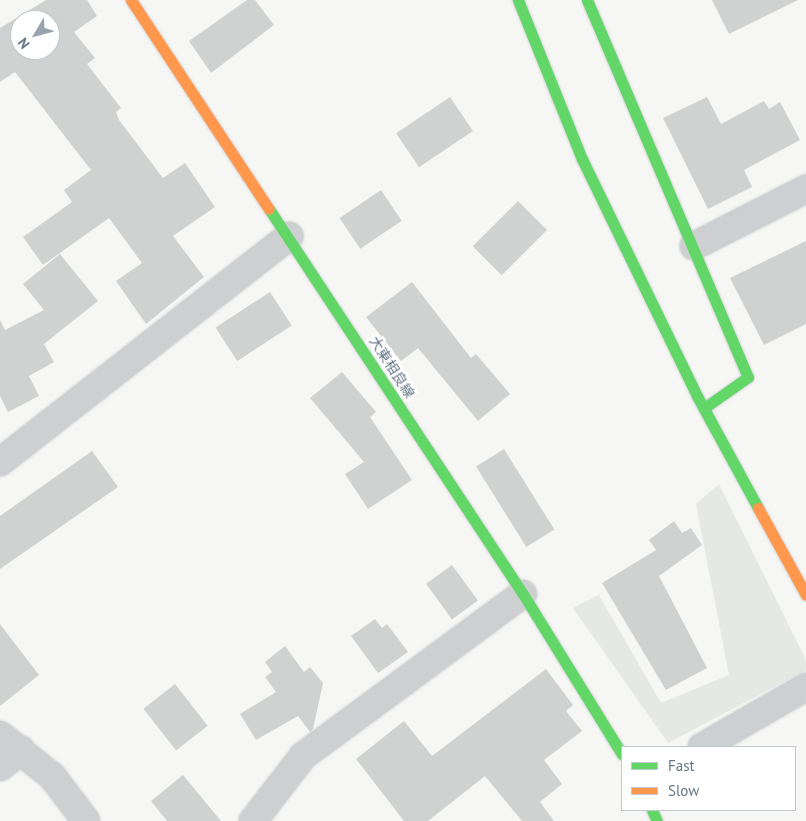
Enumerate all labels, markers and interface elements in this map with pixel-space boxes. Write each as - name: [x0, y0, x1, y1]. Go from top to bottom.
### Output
- north arrow: [10, 10, 60, 60]
- text: N: [14, 34, 34, 53]
- street label: 大東相良線: [366, 333, 418, 401]
- legend: [621, 746, 796, 811]
- text: Fast: [668, 756, 695, 775]
- text: Slow: [668, 781, 699, 800]

